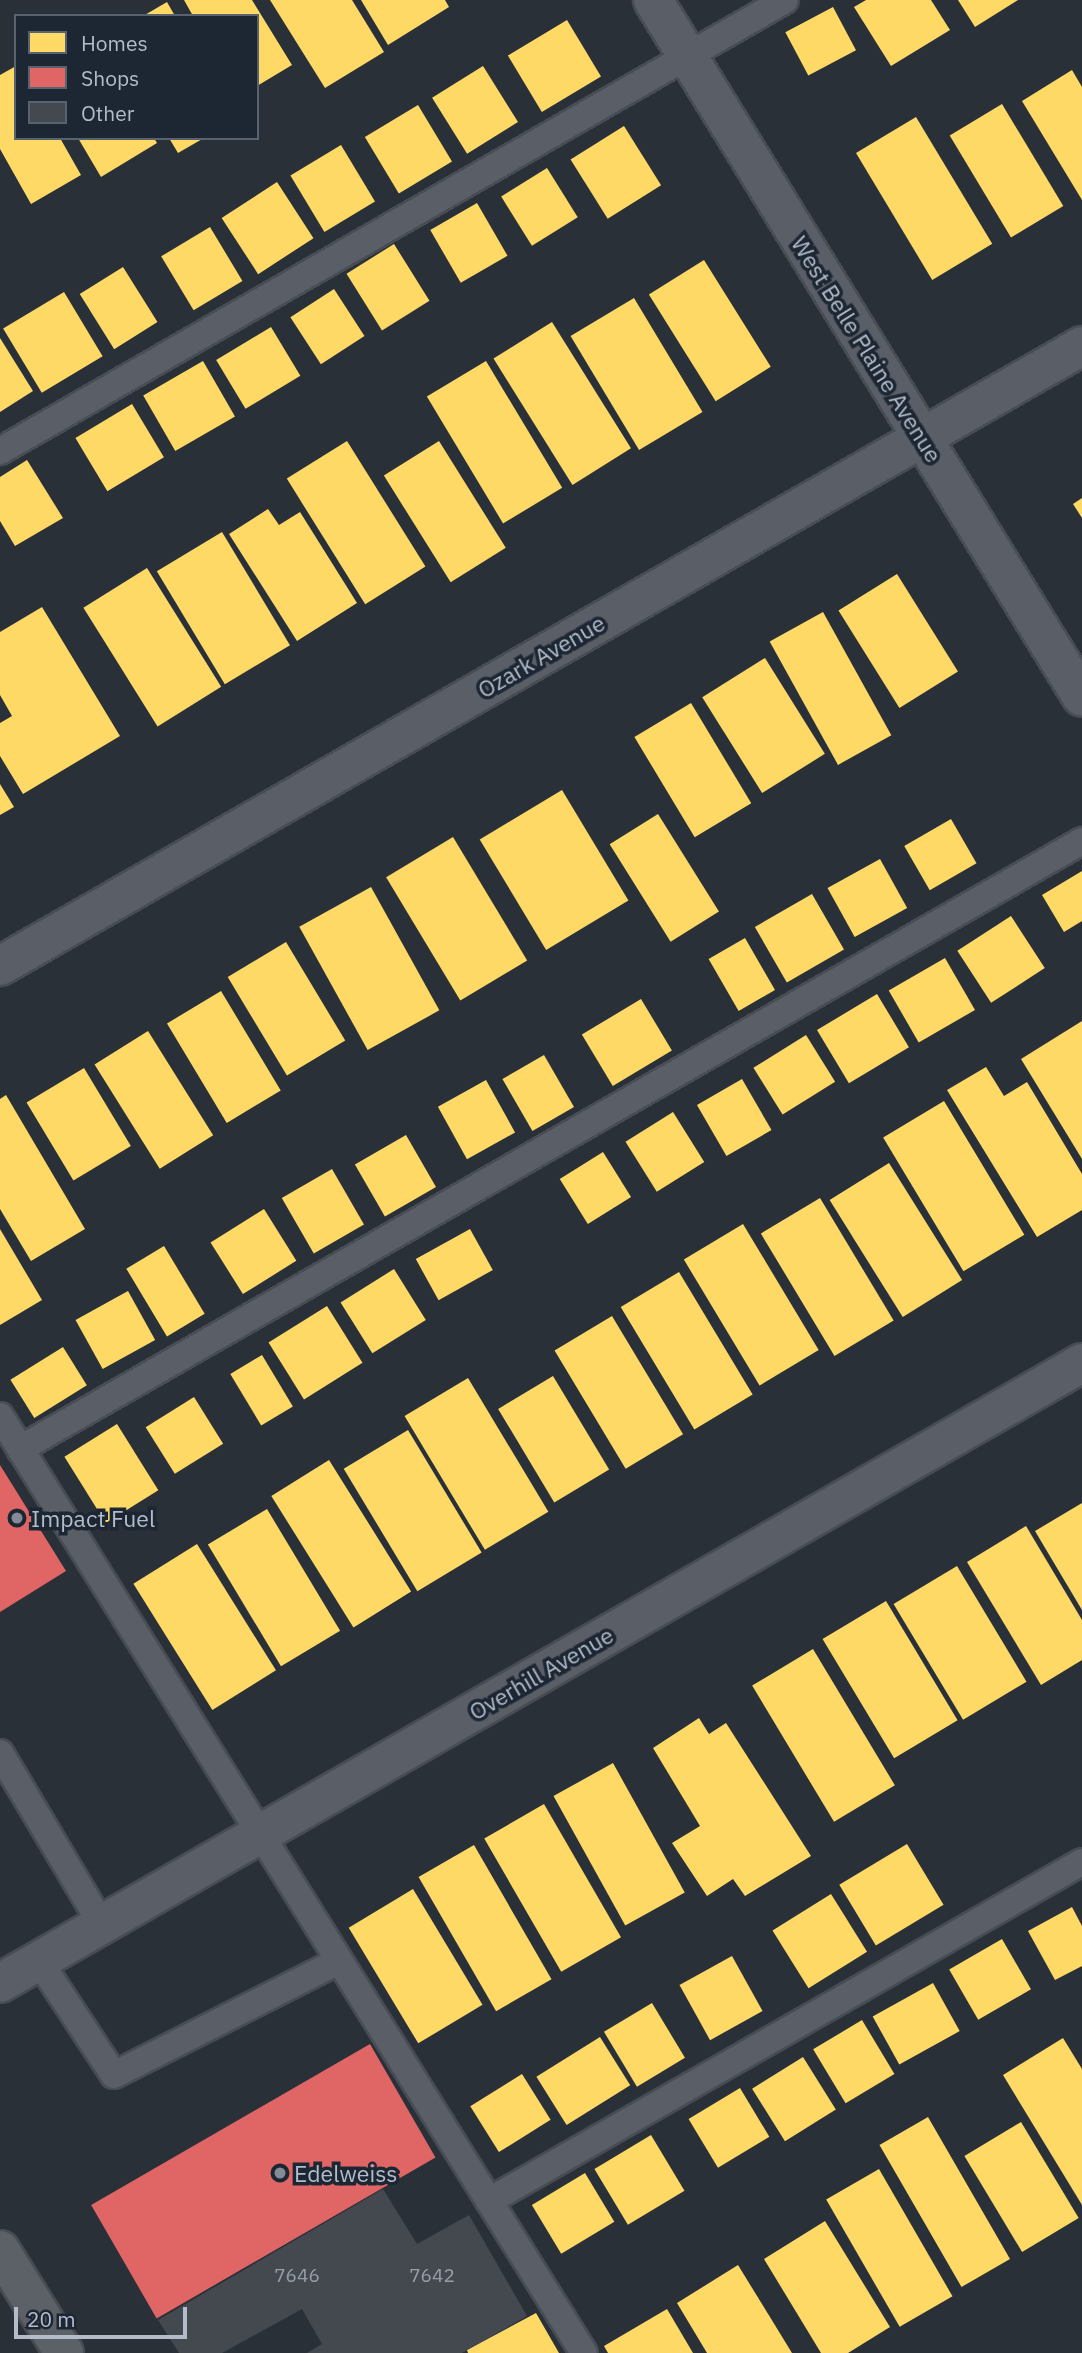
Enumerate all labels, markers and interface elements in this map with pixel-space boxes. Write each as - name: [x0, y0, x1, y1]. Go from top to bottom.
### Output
- legend: [14, 14, 259, 140]
- text: Homes: [81, 29, 148, 57]
- text: Shops: [81, 64, 139, 92]
- text: Other: [81, 99, 134, 127]
- street label: West Belle Plaine Avenue: [786, 231, 948, 467]
- street label: Ozark Avenue: [473, 609, 609, 703]
- place label: Impact Fuel: [31, 1504, 155, 1532]
- marker: Impact Fuel: [9, 1510, 25, 1526]
- street label: Overhill Avenue: [464, 1621, 618, 1725]
- place label: Edelweiss: [294, 2159, 397, 2187]
- marker: Edelweiss: [272, 2165, 288, 2181]
- house number: 7646: [274, 2265, 320, 2287]
- house number: 7642: [409, 2265, 455, 2287]
- scale bar: [18, 2294, 191, 2338]
- text: 20 m: [27, 2305, 76, 2333]

